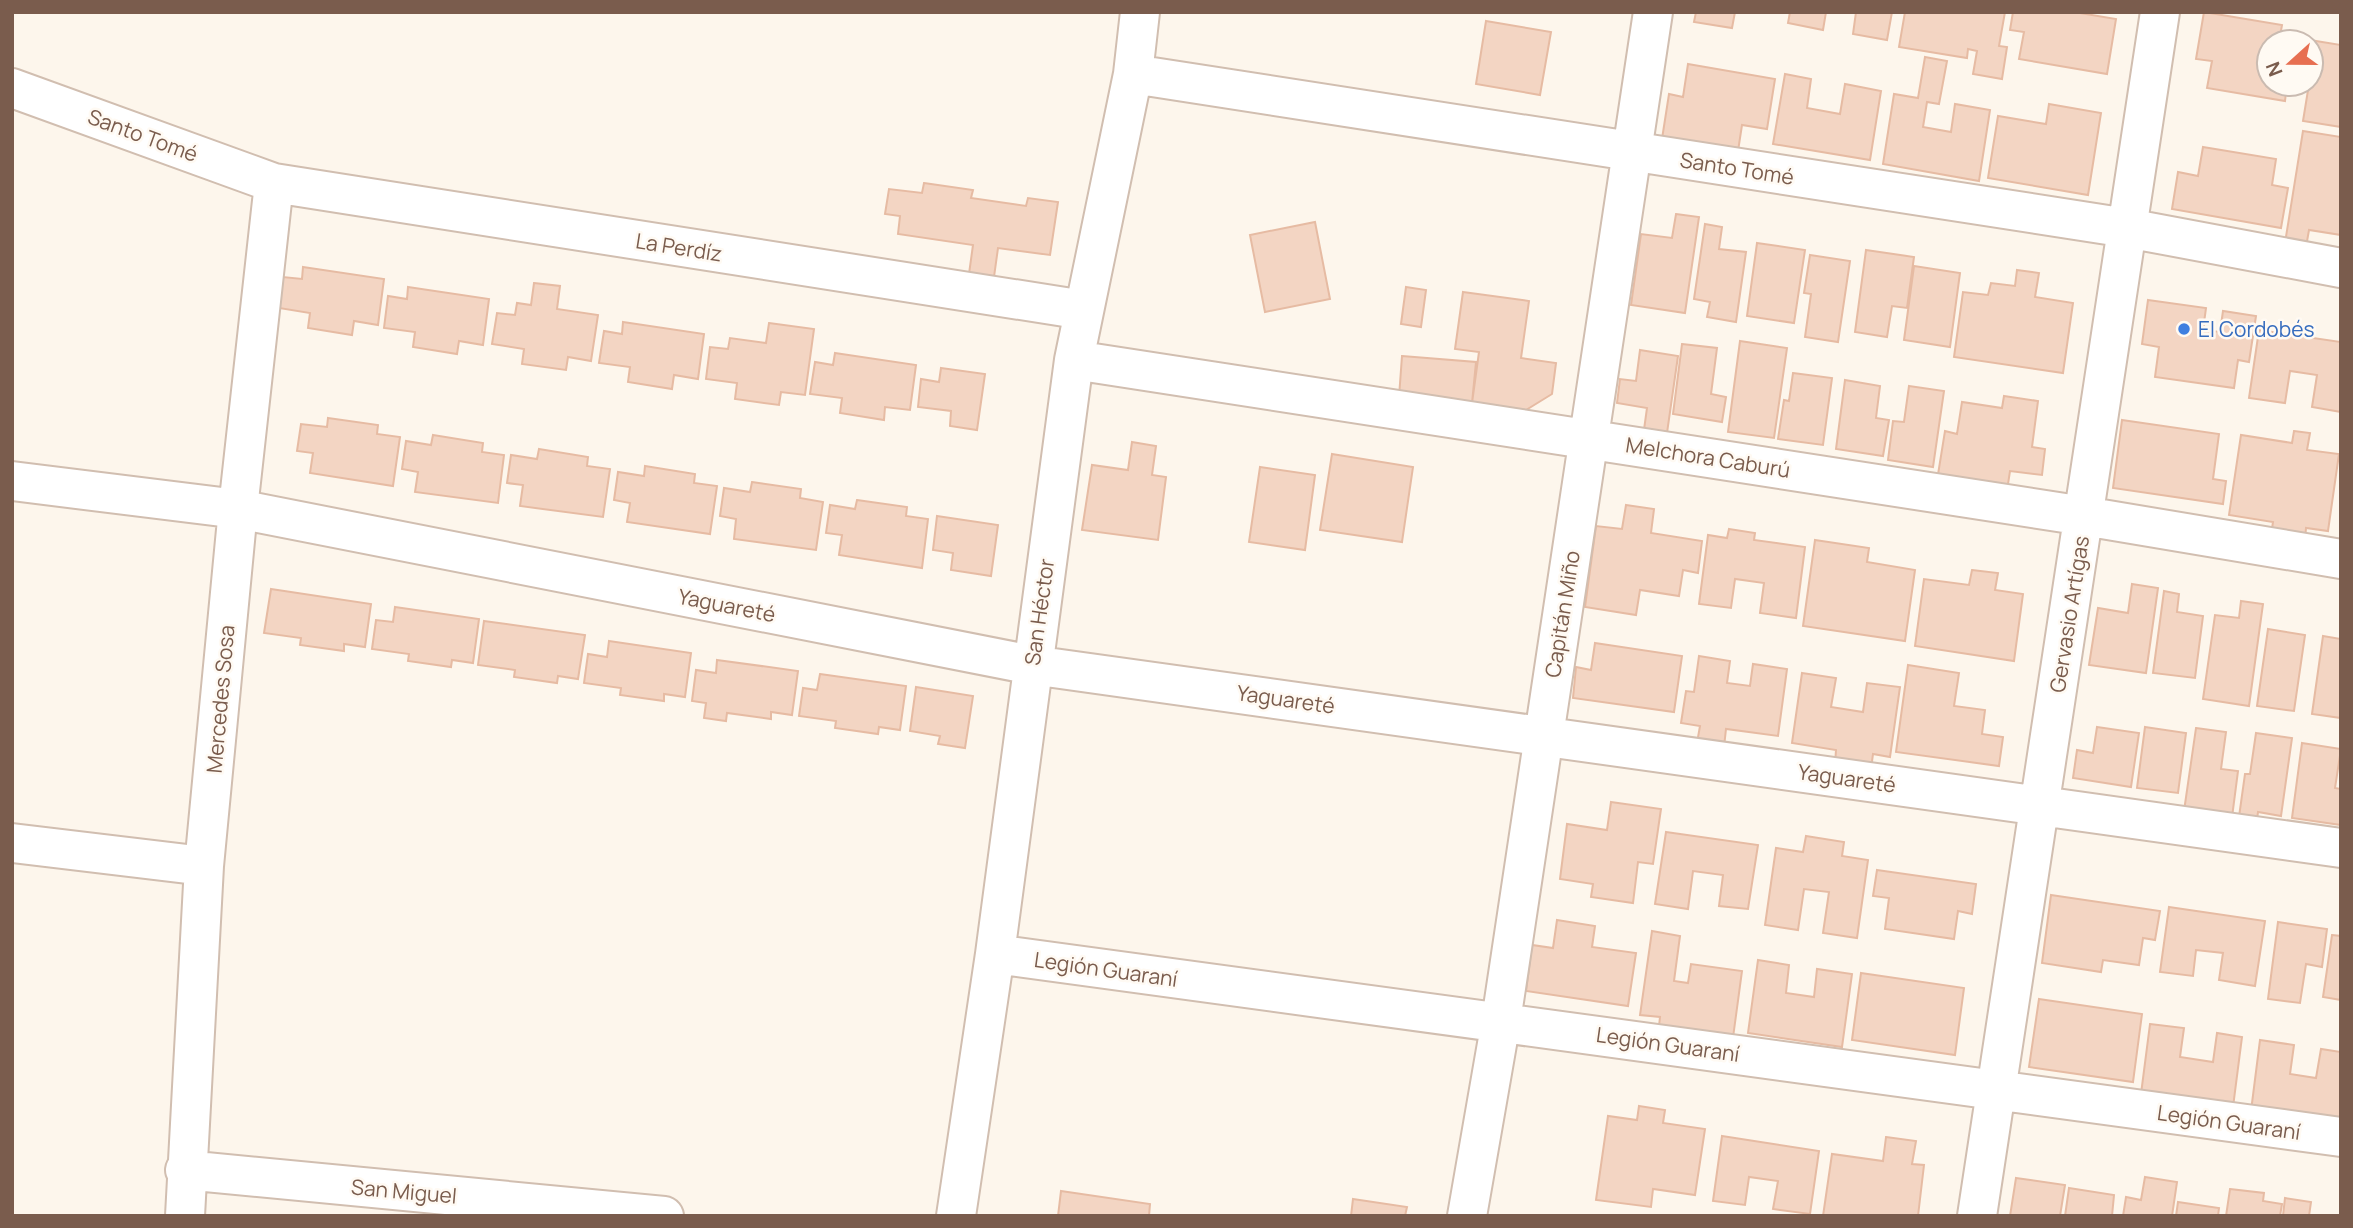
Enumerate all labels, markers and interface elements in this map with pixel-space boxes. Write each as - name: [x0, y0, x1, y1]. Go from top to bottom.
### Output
- north arrow: [2255, 28, 2325, 98]
- text: N: [2260, 58, 2289, 80]
- street label: Santo Tomé: [84, 102, 202, 168]
- street label: Santo Tomé: [1678, 145, 1796, 191]
- street label: La Perdíz: [634, 226, 724, 268]
- place label: El Cordobés: [2198, 315, 2314, 343]
- marker: El Cordobés: [2176, 321, 2192, 337]
- street label: Melchora Caburú: [1624, 430, 1792, 484]
- street label: Gervasio Artígas: [2043, 534, 2095, 694]
- street label: Capitán Miño: [1538, 548, 1586, 680]
- street label: San Héctor: [1018, 556, 1060, 667]
- street label: Yaguareté: [676, 582, 778, 628]
- street label: Mercedes Sosa: [200, 624, 240, 774]
- street label: Yaguareté: [1235, 678, 1337, 720]
- street label: Yaguareté: [1796, 757, 1898, 799]
- street label: Legión Guaraní: [1032, 945, 1180, 993]
- street label: Legión Guaraní: [1594, 1020, 1742, 1068]
- street label: Legión Guaraní: [2155, 1098, 2303, 1146]
- street label: San Miguel: [350, 1172, 458, 1210]

